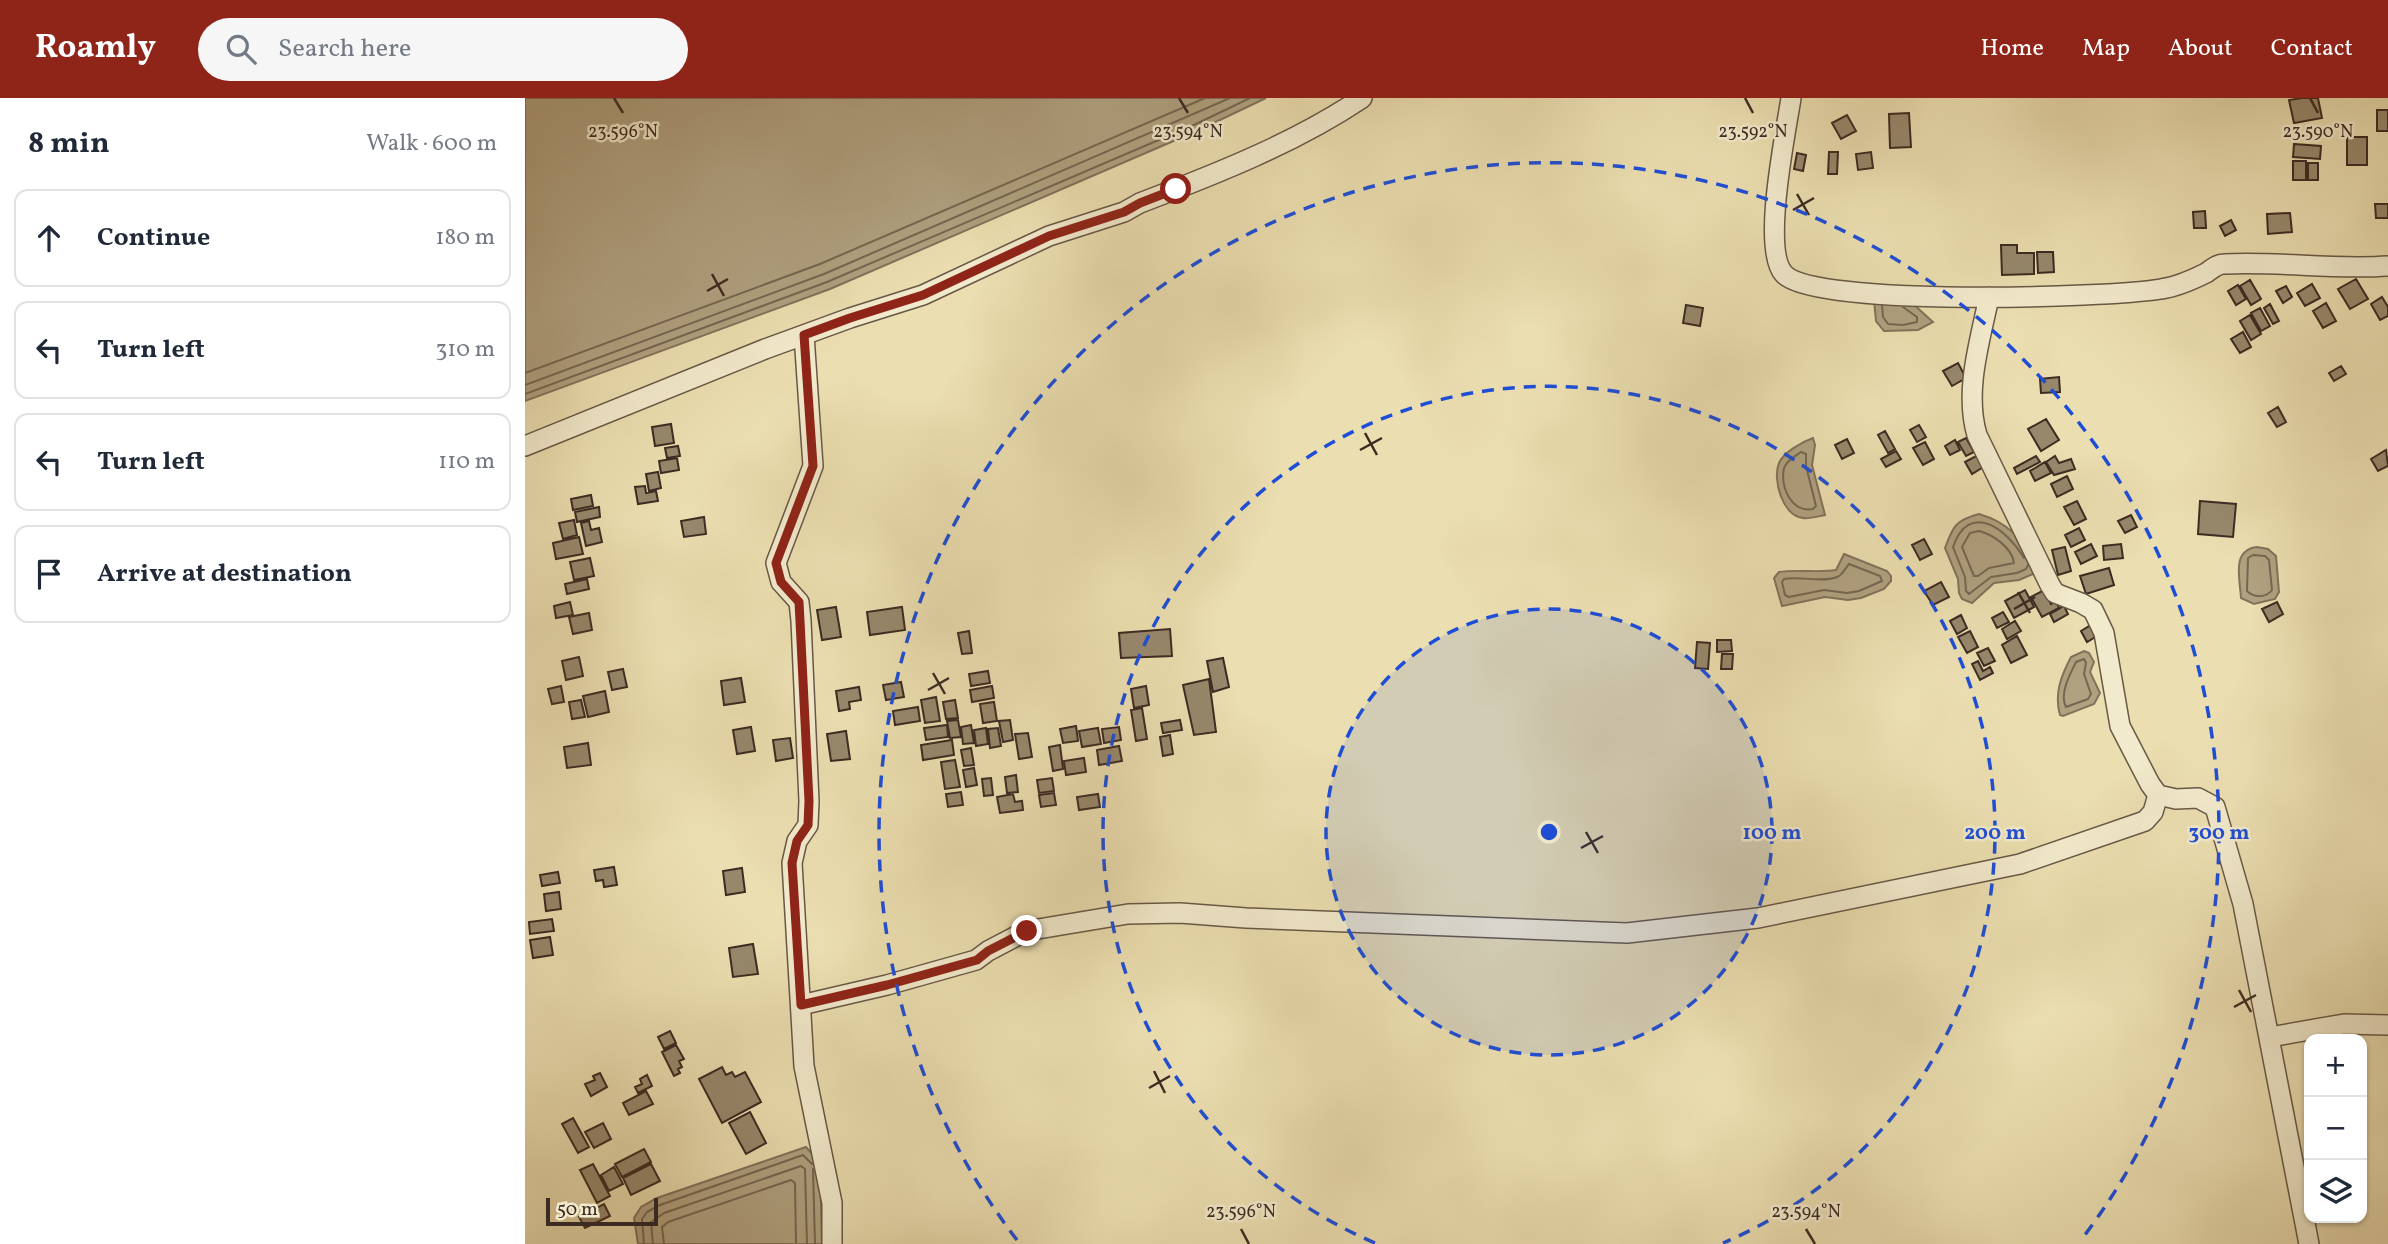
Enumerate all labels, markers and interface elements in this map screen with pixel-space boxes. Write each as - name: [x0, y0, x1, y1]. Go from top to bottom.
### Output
- search box: [198, 18, 688, 81]
- text: Roamly: [35, 26, 156, 72]
- icon: search: [222, 30, 260, 68]
- text: Search here: [278, 31, 411, 67]
- text: Home: [1980, 32, 2044, 66]
- text: Map: [2082, 32, 2130, 66]
- text: About: [2168, 32, 2233, 66]
- text: Contact: [2271, 32, 2353, 66]
- text: 23.596°N: [588, 120, 658, 145]
- text: 23.594°N: [1153, 120, 1223, 145]
- text: 23.592°N: [1718, 120, 1788, 145]
- text: 23.590°N: [2283, 120, 2353, 145]
- text: 8 min: [28, 123, 110, 165]
- text: Walk · 600 m: [366, 128, 497, 160]
- route start: [1160, 173, 1191, 204]
- icon: ahead: [30, 219, 68, 257]
- text: Continue: [97, 220, 210, 256]
- text: 180 m: [436, 222, 495, 254]
- icon: left: [30, 331, 68, 369]
- text: Turn left: [97, 332, 205, 368]
- text: 310 m: [435, 334, 495, 366]
- icon: left: [30, 443, 68, 481]
- text: Turn left: [97, 444, 205, 480]
- text: 110 m: [438, 446, 495, 478]
- icon: arrive: [30, 555, 68, 593]
- text: Arrive at destination: [97, 556, 352, 592]
- text: 100 m: [1742, 819, 1802, 848]
- text: 200 m: [1964, 819, 2026, 848]
- text: 300 m: [2189, 819, 2249, 848]
- centre of rings: [1537, 820, 1561, 844]
- route end: [1011, 915, 1042, 946]
- map controls: [2304, 1034, 2367, 1223]
- button: +: [2304, 1034, 2367, 1097]
- button: −: [2304, 1097, 2367, 1160]
- button: layers: [2304, 1160, 2367, 1223]
- scale bar: [546, 1195, 658, 1227]
- text: 50 m: [557, 1197, 598, 1223]
- text: 23.596°N: [1206, 1200, 1276, 1225]
- text: 23.594°N: [1771, 1200, 1841, 1225]

